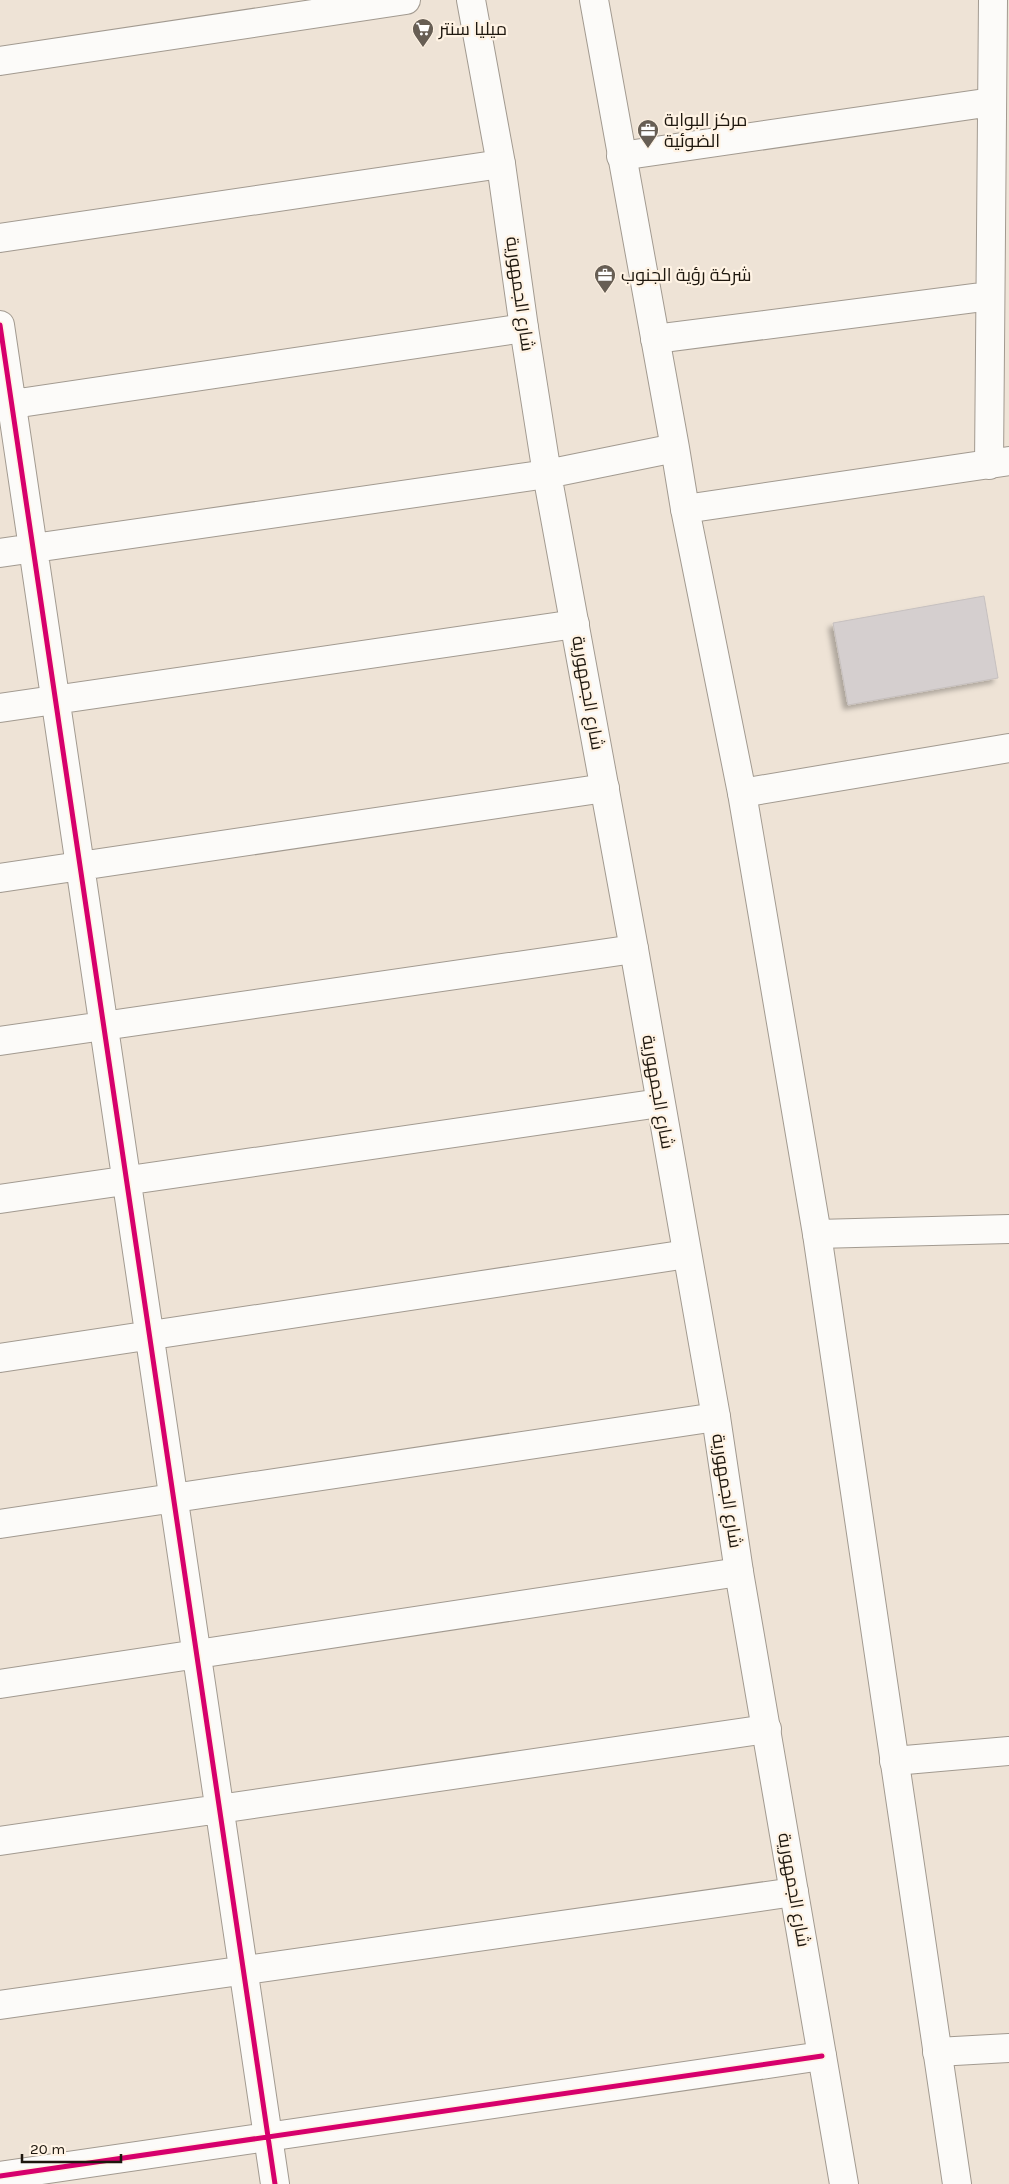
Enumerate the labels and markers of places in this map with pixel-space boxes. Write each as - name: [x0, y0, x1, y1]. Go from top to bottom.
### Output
- supermarket icon: ميليا سنتر: [411, 17, 435, 48]
- place label: ميليا سنتر: [438, 18, 507, 40]
- place label: مركز البوابة الضوئية: [664, 109, 747, 152]
- office icon: مركز البوابة الضوئية: [636, 118, 660, 149]
- office icon: شركة رؤية الجنوب: [593, 263, 617, 294]
- place label: شركة رؤية الجنوب: [621, 264, 752, 286]

